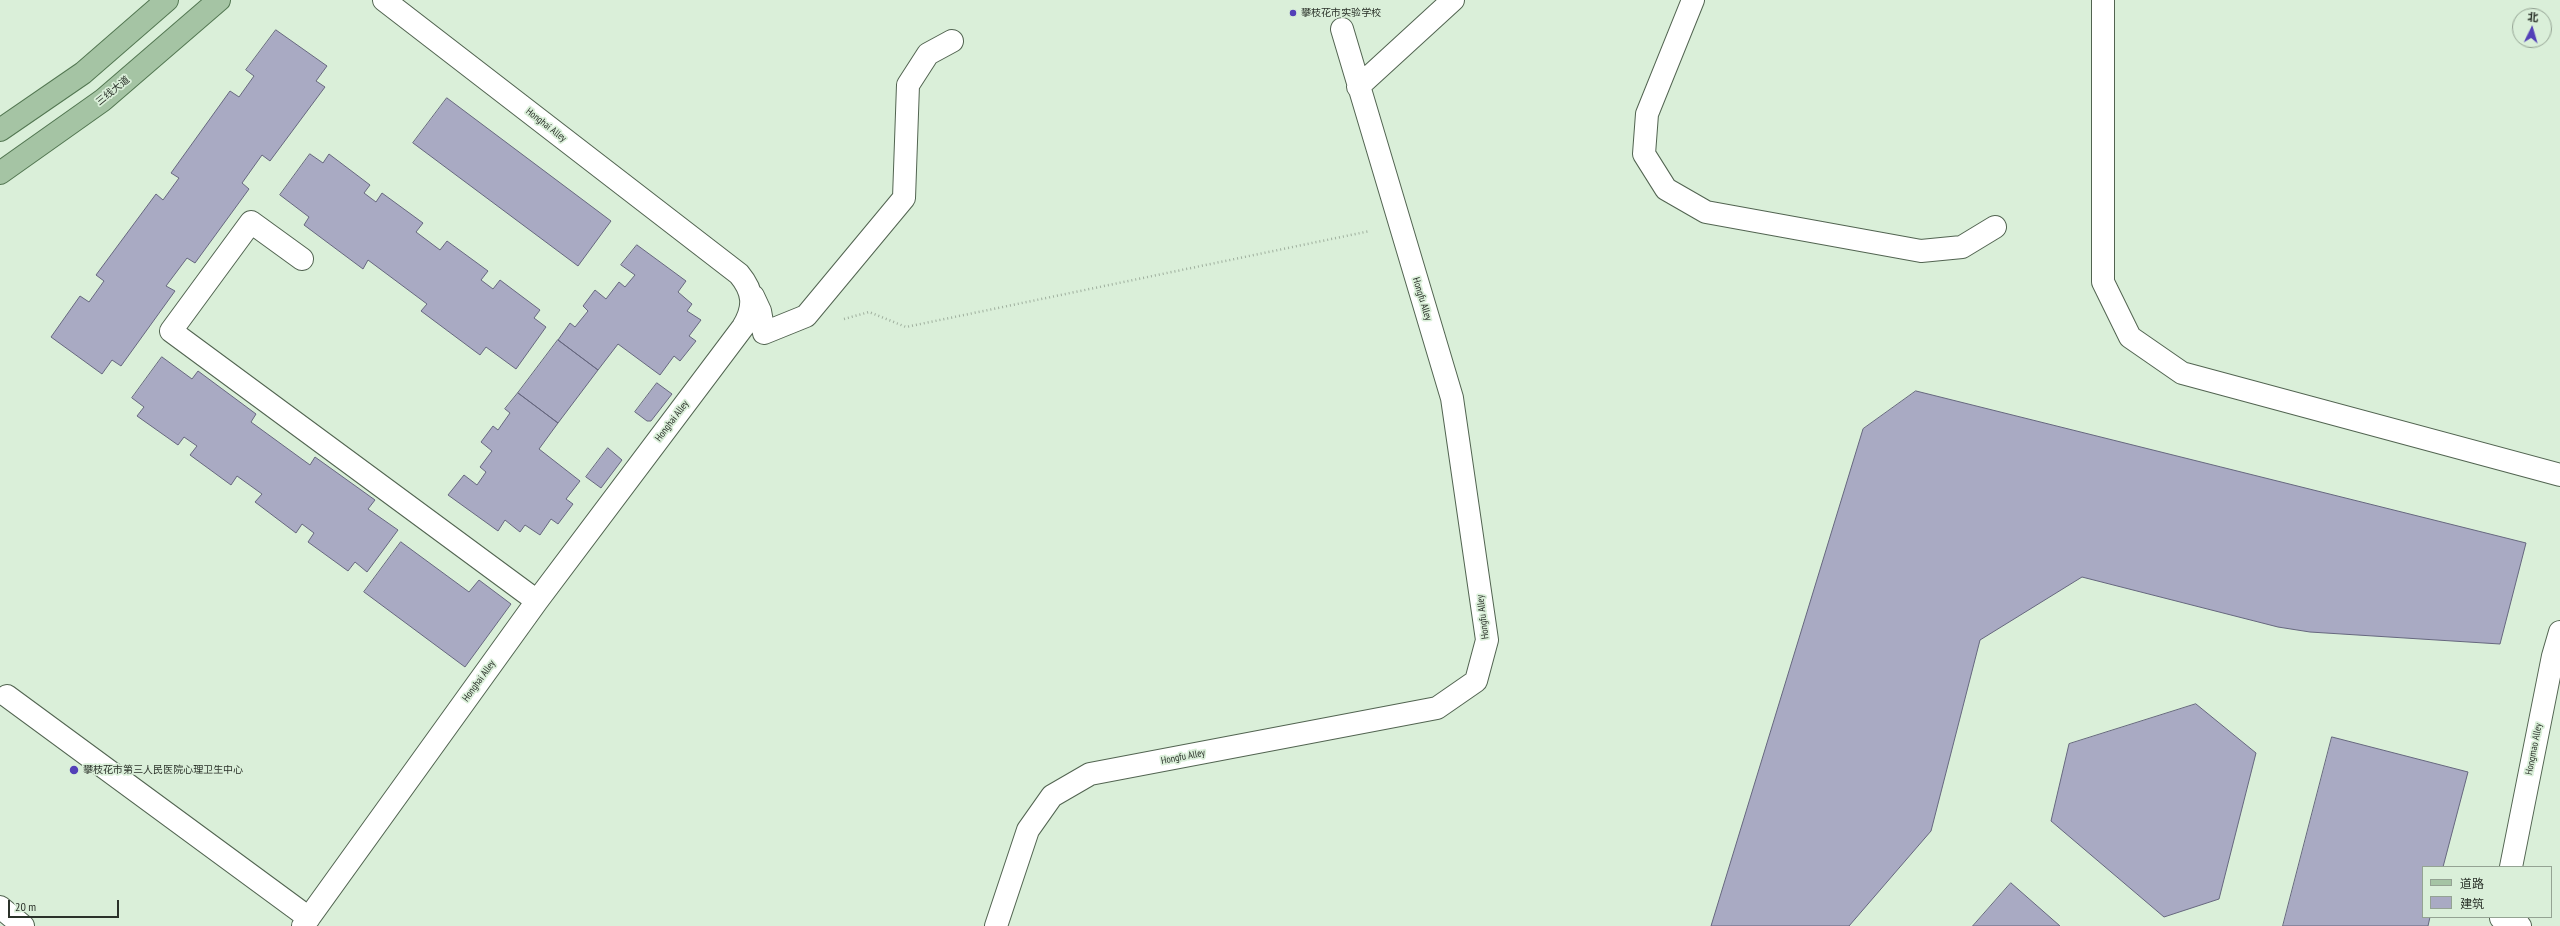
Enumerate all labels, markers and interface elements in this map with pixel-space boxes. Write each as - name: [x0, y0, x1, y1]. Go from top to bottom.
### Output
- place label: 攀枝花市实验学校: [1301, 7, 1381, 19]
- marker: 攀枝花市实验学校: [1288, 8, 1298, 18]
- north arrow: [2512, 8, 2552, 48]
- text: 北: [2527, 10, 2539, 24]
- street label: 三线大道: [94, 74, 132, 108]
- street label: Honghai Alley: [523, 105, 569, 145]
- street label: Hongfu Alley: [1410, 276, 1434, 322]
- street label: Honghai Alley: [653, 398, 691, 444]
- street label: Hongfu Alley: [1474, 594, 1492, 640]
- street label: Honghai Alley: [460, 658, 498, 704]
- street label: Hongmao Alley: [2523, 722, 2545, 776]
- street label: Hongfu Alley: [1160, 747, 1206, 767]
- marker: 攀枝花市第三人民医院心理卫生中心: [68, 764, 80, 776]
- place label: 攀枝花市第三人民医院心理卫生中心: [83, 764, 243, 776]
- legend: [2422, 866, 2552, 918]
- text: 道路: [2460, 876, 2484, 891]
- scale bar: [10, 892, 121, 918]
- text: 建筑: [2460, 896, 2484, 911]
- text: 20 m: [15, 899, 36, 914]

